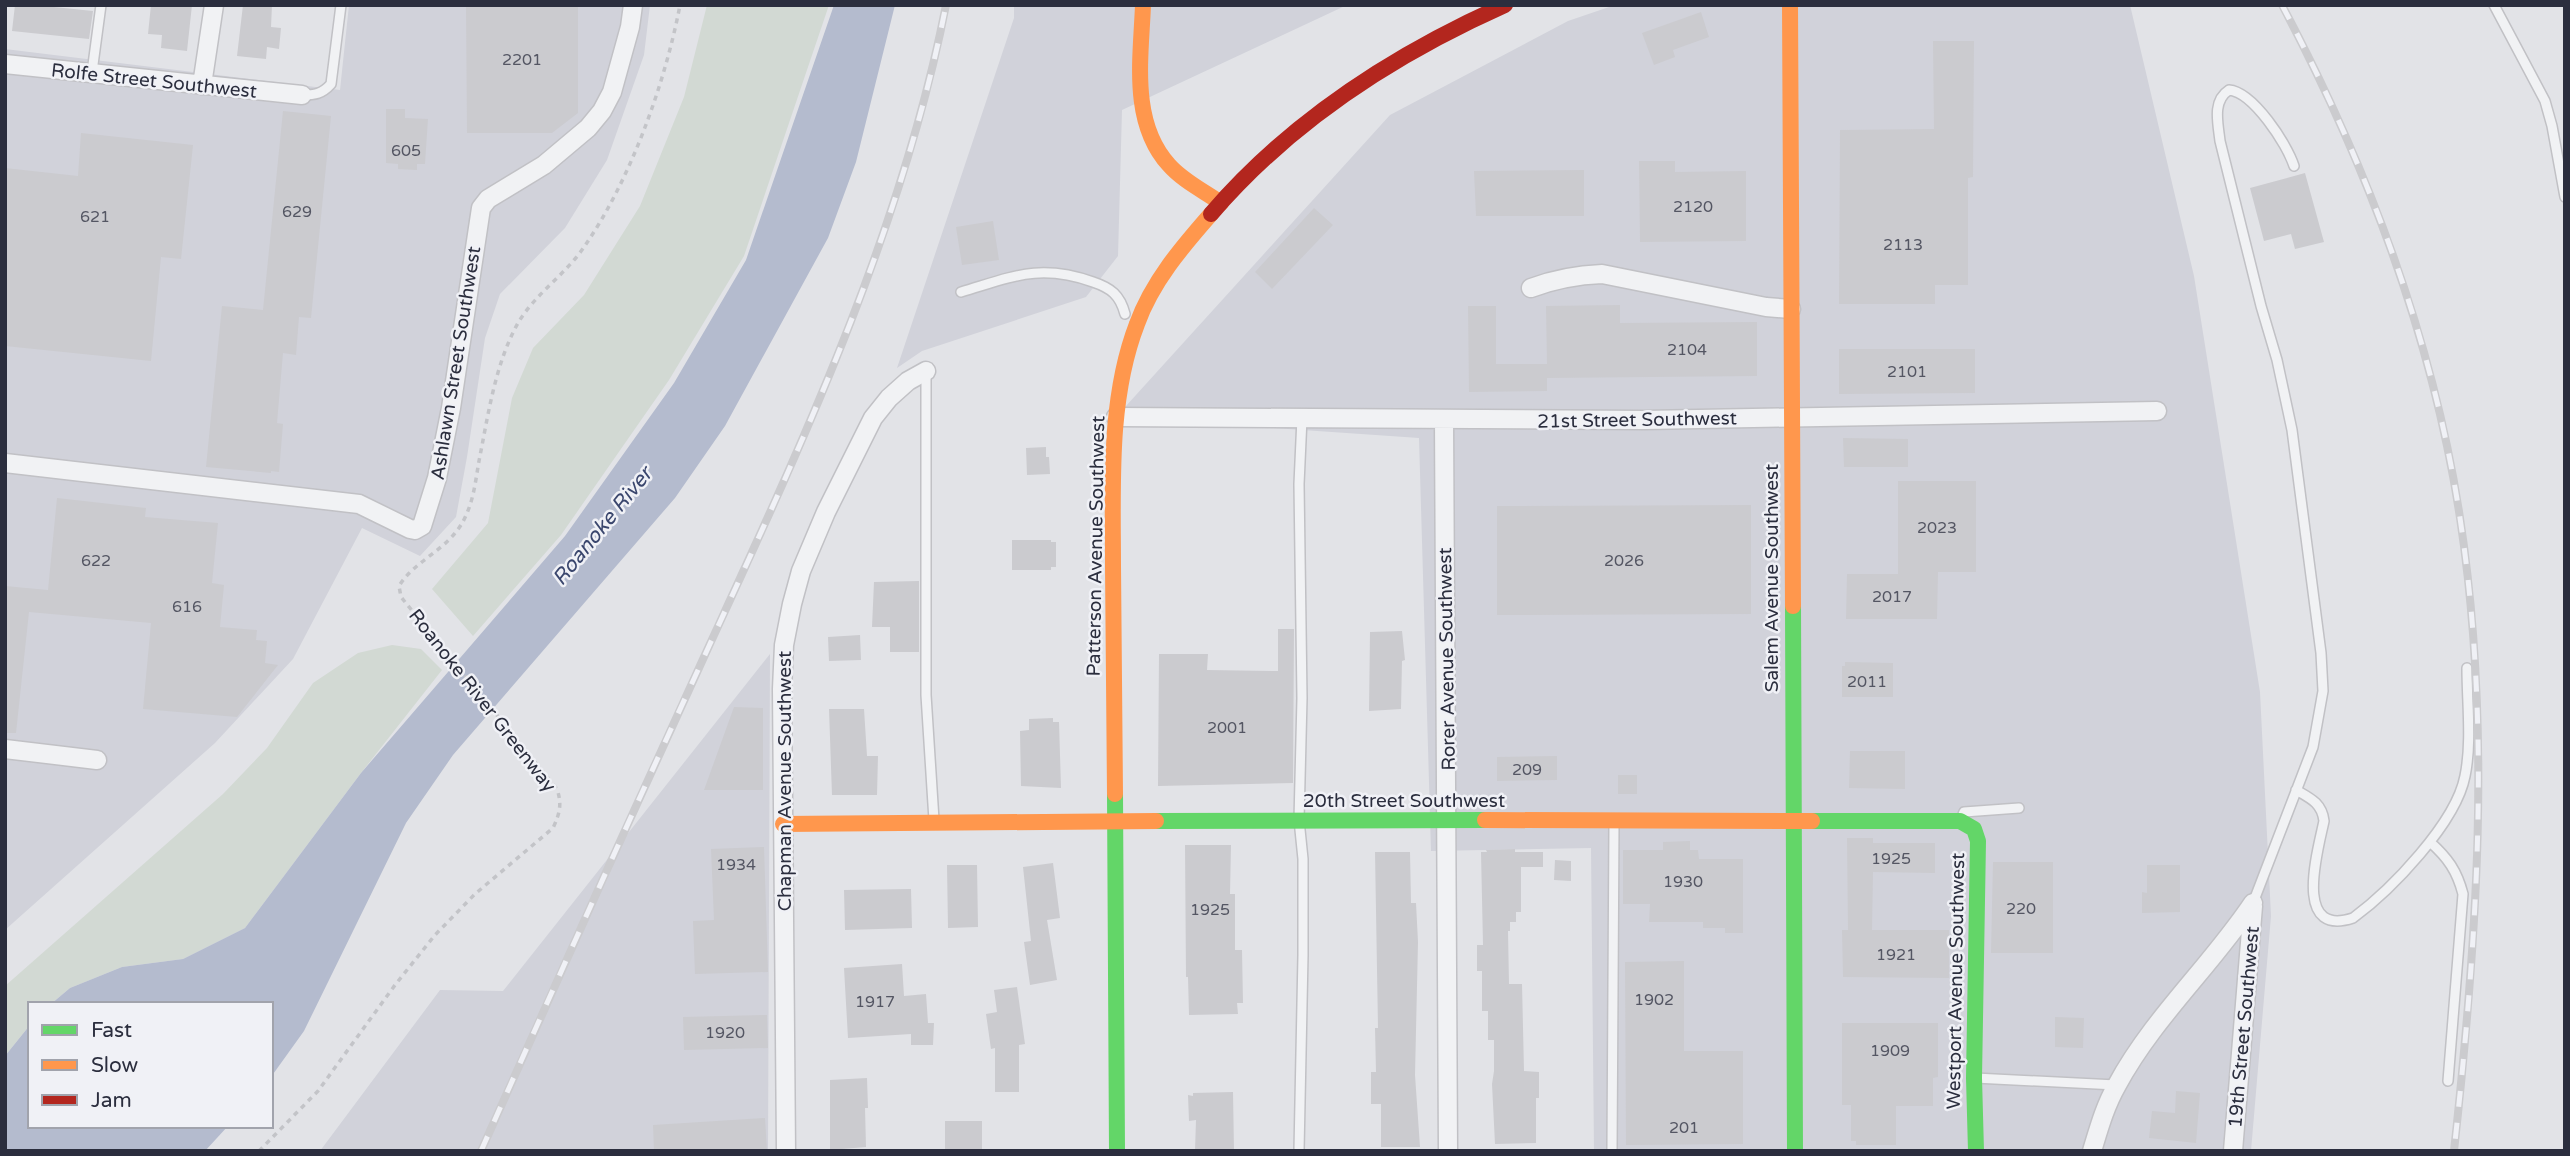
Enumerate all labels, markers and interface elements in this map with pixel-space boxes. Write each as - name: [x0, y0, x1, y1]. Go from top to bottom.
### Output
- house number: 2201: [502, 50, 542, 70]
- street label: Rolfe Street Southwest: [50, 59, 258, 103]
- house number: 605: [391, 141, 421, 161]
- house number: 2120: [1673, 197, 1713, 217]
- house number: 629: [282, 202, 312, 222]
- house number: 621: [80, 207, 110, 227]
- house number: 2113: [1883, 235, 1923, 255]
- street label: Ashlawn Street Southwest: [427, 245, 485, 482]
- house number: 2104: [1667, 340, 1707, 360]
- house number: 2101: [1887, 362, 1927, 382]
- street label: 21st Street Southwest: [1537, 407, 1737, 433]
- street label: Patterson Avenue Southwest: [1083, 415, 1109, 677]
- water label: Roanoke River: [547, 460, 660, 590]
- street label: Salem Avenue Southwest: [1761, 464, 1783, 692]
- house number: 2023: [1917, 518, 1957, 538]
- street label: Rorer Avenue Southwest: [1434, 547, 1460, 771]
- house number: 622: [81, 551, 111, 571]
- house number: 2026: [1604, 551, 1644, 571]
- house number: 2017: [1872, 587, 1912, 607]
- house number: 616: [172, 597, 202, 617]
- street label: Roanoke River Greenway: [404, 605, 560, 796]
- street label: Chapman Avenue Southwest: [774, 651, 796, 911]
- house number: 2011: [1847, 672, 1887, 692]
- house number: 2001: [1207, 718, 1247, 738]
- house number: 209: [1512, 760, 1542, 780]
- street label: 20th Street Southwest: [1303, 790, 1505, 812]
- house number: 1925: [1871, 849, 1911, 869]
- street label: Westport Avenue Southwest: [1943, 852, 1969, 1110]
- house number: 1934: [716, 855, 756, 875]
- house number: 1930: [1663, 872, 1703, 892]
- house number: 220: [2006, 899, 2036, 919]
- house number: 1925: [1190, 900, 1230, 920]
- street label: 19th Street Southwest: [2224, 925, 2264, 1129]
- house number: 1921: [1876, 945, 1916, 965]
- house number: 1902: [1634, 990, 1674, 1010]
- house number: 1917: [855, 992, 895, 1012]
- legend: [28, 1002, 273, 1128]
- text: Fast: [91, 1018, 132, 1043]
- house number: 1920: [705, 1023, 745, 1043]
- house number: 1909: [1870, 1041, 1910, 1061]
- text: Slow: [91, 1053, 139, 1078]
- text: Jam: [91, 1088, 132, 1113]
- house number: 201: [1669, 1118, 1699, 1138]

